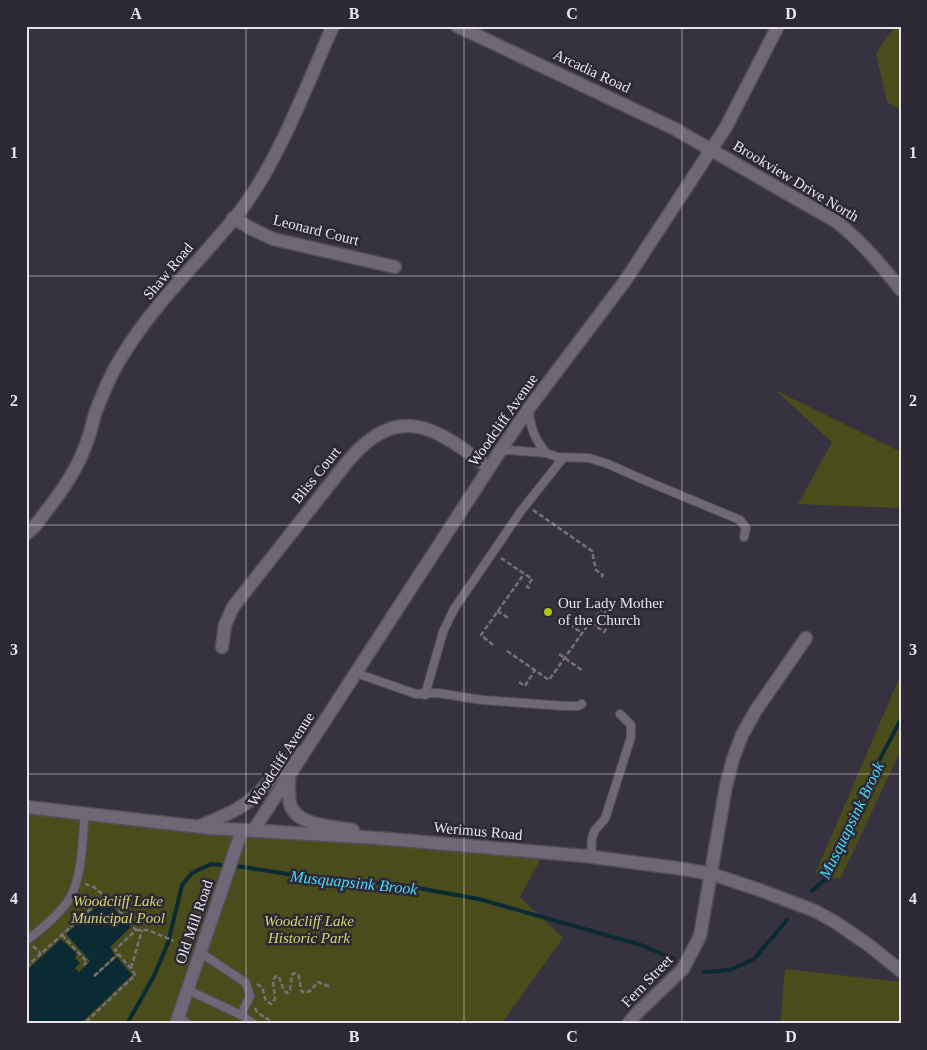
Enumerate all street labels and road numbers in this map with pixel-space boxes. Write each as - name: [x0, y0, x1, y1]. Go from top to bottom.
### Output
- street label: Arcadia Road: [551, 46, 633, 96]
- street label: Brookview Drive North: [730, 137, 862, 225]
- street label: Leonard Court: [271, 212, 361, 249]
- street label: Shaw Road: [140, 239, 197, 302]
- street label: Woodcliff Avenue: [465, 371, 541, 469]
- street label: Bliss Court: [288, 443, 344, 506]
- street label: Woodcliff Avenue: [245, 709, 317, 809]
- street label: Werimus Road: [433, 819, 524, 843]
- street label: Old Mill Road: [172, 878, 216, 966]
- street label: Fern Street: [618, 951, 676, 1010]

